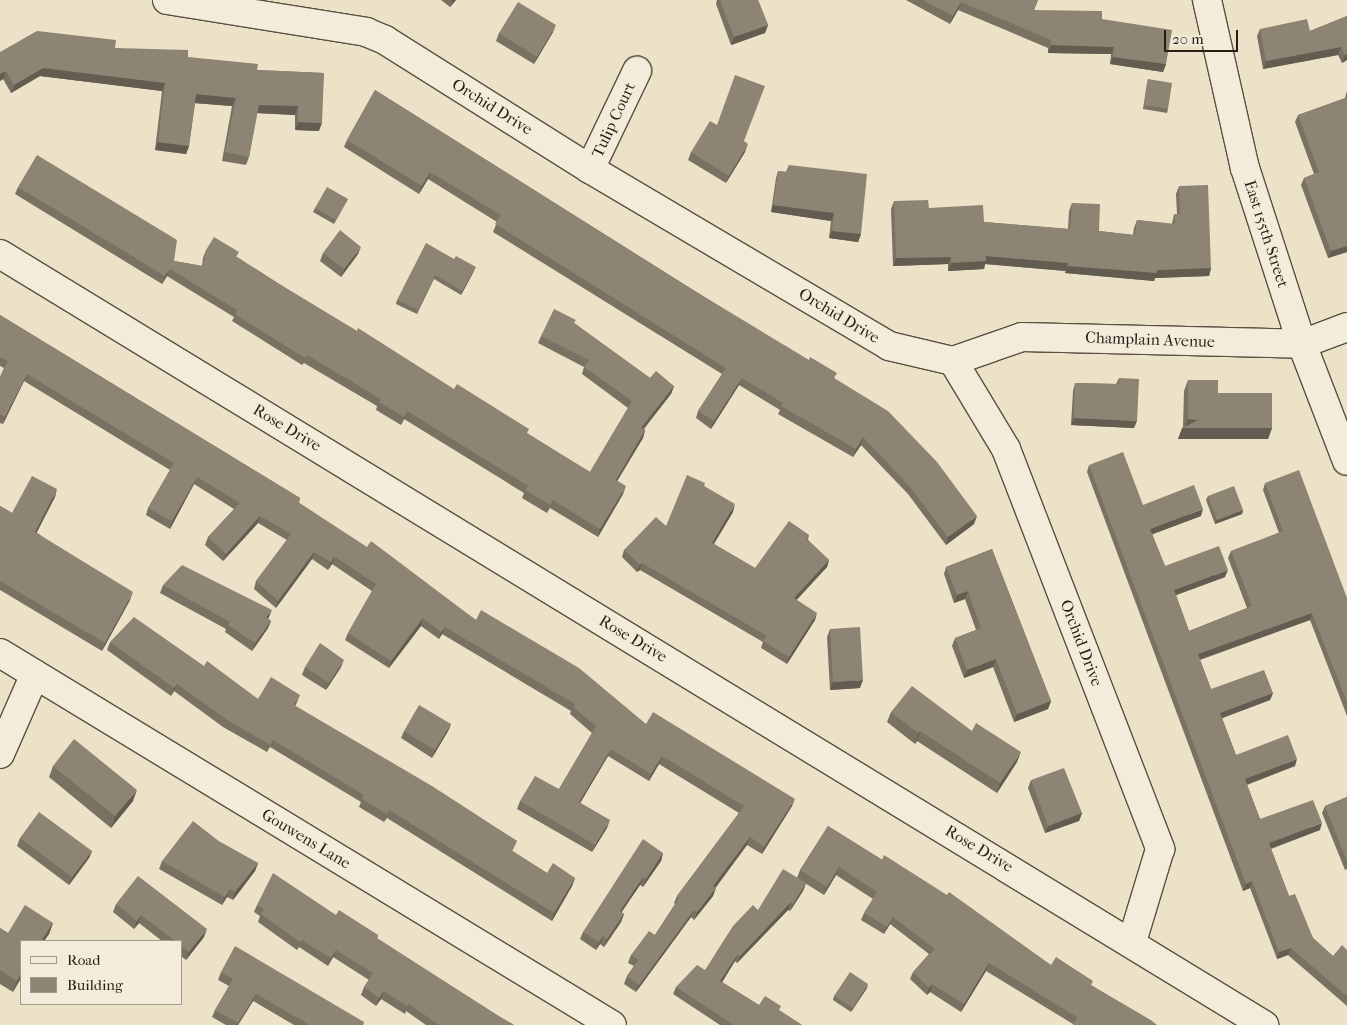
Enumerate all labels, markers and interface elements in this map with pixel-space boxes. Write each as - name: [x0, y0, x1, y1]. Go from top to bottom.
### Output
- scale bar: [1167, 20, 1241, 52]
- text: 20 m: [1172, 30, 1204, 48]
- street label: Orchid Drive: [448, 75, 536, 139]
- street label: Tulip Court: [588, 79, 640, 161]
- street label: East 155th Street: [1240, 178, 1292, 290]
- street label: Orchid Drive: [795, 284, 883, 348]
- street label: Champlain Avenue: [1085, 328, 1215, 352]
- street label: Rose Drive: [250, 400, 324, 456]
- street label: Orchid Drive: [1056, 597, 1106, 689]
- street label: Rose Drive: [596, 611, 670, 667]
- street label: Gouwens Lane: [258, 805, 354, 873]
- street label: Rose Drive: [942, 821, 1016, 877]
- legend: [20, 940, 182, 1005]
- text: Road: [67, 951, 100, 969]
- text: Building: [67, 976, 123, 994]

